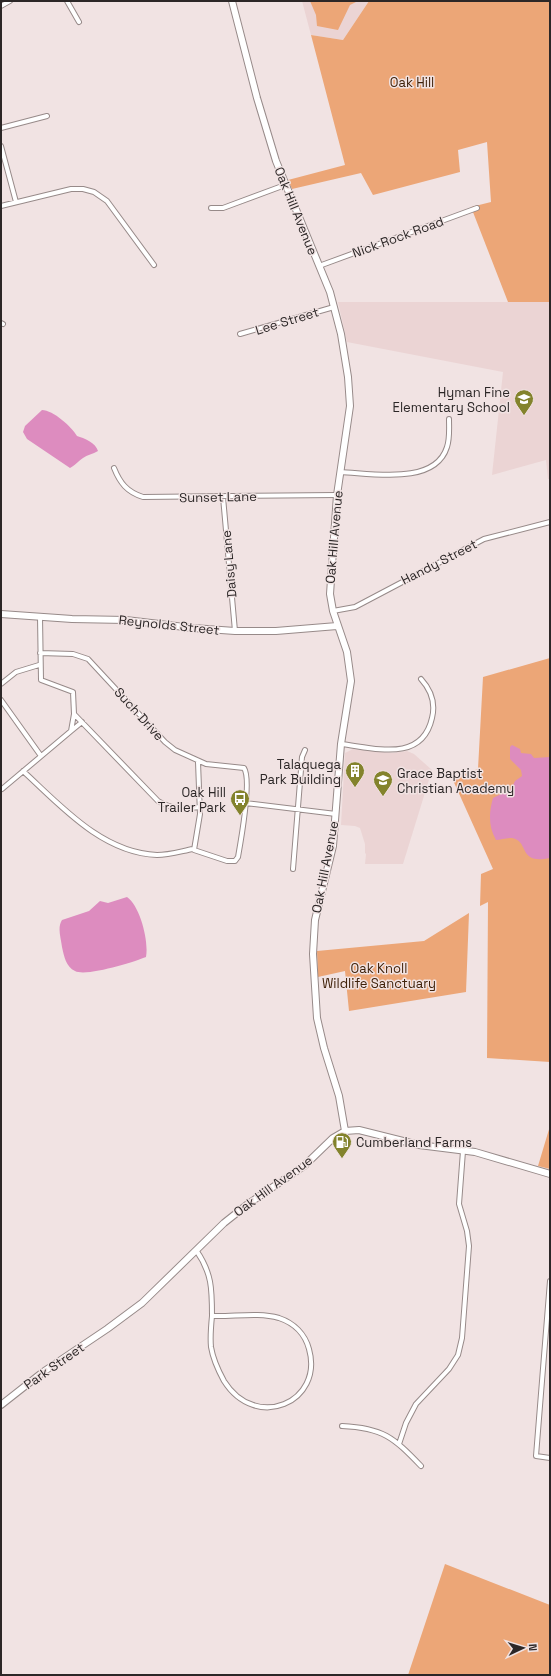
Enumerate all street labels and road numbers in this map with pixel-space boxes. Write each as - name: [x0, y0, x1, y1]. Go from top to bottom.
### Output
- street label: Oak Hill Avenue: [271, 164, 321, 258]
- street label: Nick Rock Road: [350, 213, 446, 261]
- street label: Lee Street: [253, 303, 321, 339]
- street label: Sunset Lane: [179, 488, 257, 506]
- street label: Oak Hill Avenue: [321, 490, 347, 584]
- street label: Daisy Lane: [218, 530, 240, 598]
- street label: Handy Street: [398, 535, 480, 588]
- street label: Reynolds Street: [118, 611, 220, 639]
- street label: Such Drive: [111, 684, 167, 744]
- street label: Oak Hill Avenue: [308, 819, 342, 915]
- street label: Oak Hill Avenue: [230, 1152, 316, 1220]
- street label: Park Street: [20, 1339, 88, 1393]

